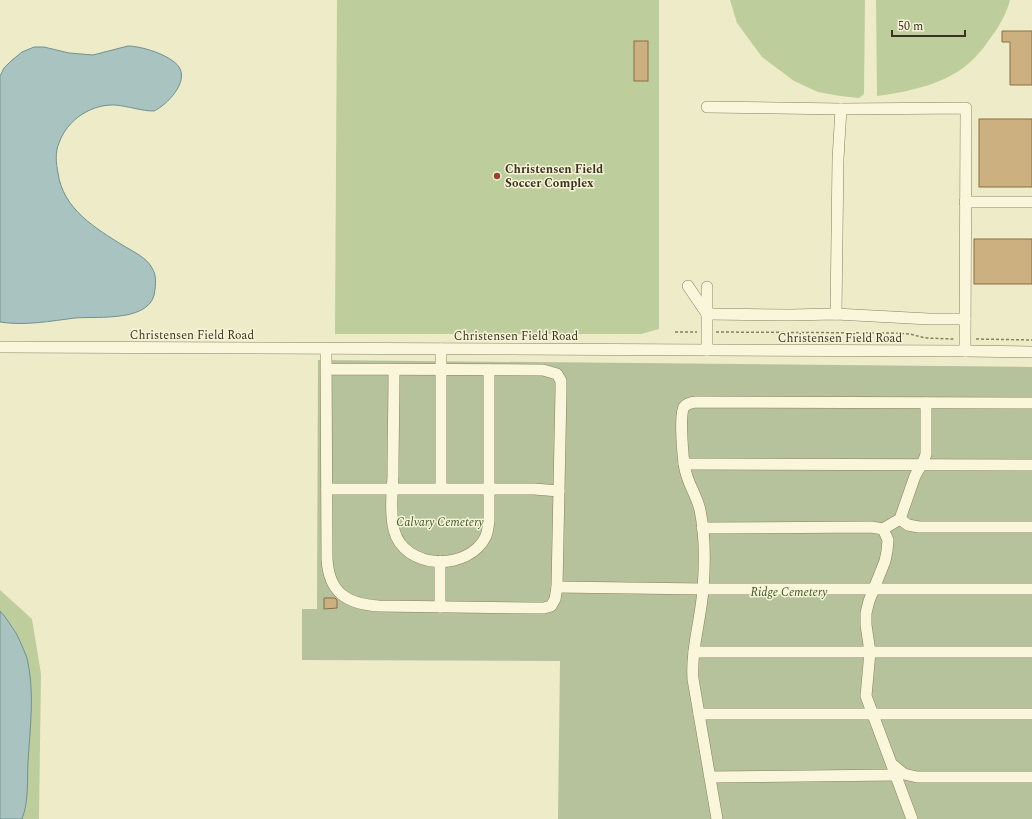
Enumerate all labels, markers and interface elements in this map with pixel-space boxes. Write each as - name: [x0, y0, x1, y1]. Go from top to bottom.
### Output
- scale bar: [892, 12, 965, 38]
- text: 50 m: [898, 17, 923, 36]
- place label: Christensen Field Soccer Complex: [505, 160, 603, 193]
- marker: Christensen Field Soccer Complex: [492, 171, 502, 181]
- street label: Christensen Field Road: [130, 326, 254, 345]
- street label: Christensen Field Road: [454, 327, 578, 346]
- street label: Christensen Field Road: [778, 329, 902, 348]
- park label: Calvary Cemetery: [396, 513, 484, 532]
- park label: Ridge Cemetery: [751, 583, 828, 602]

